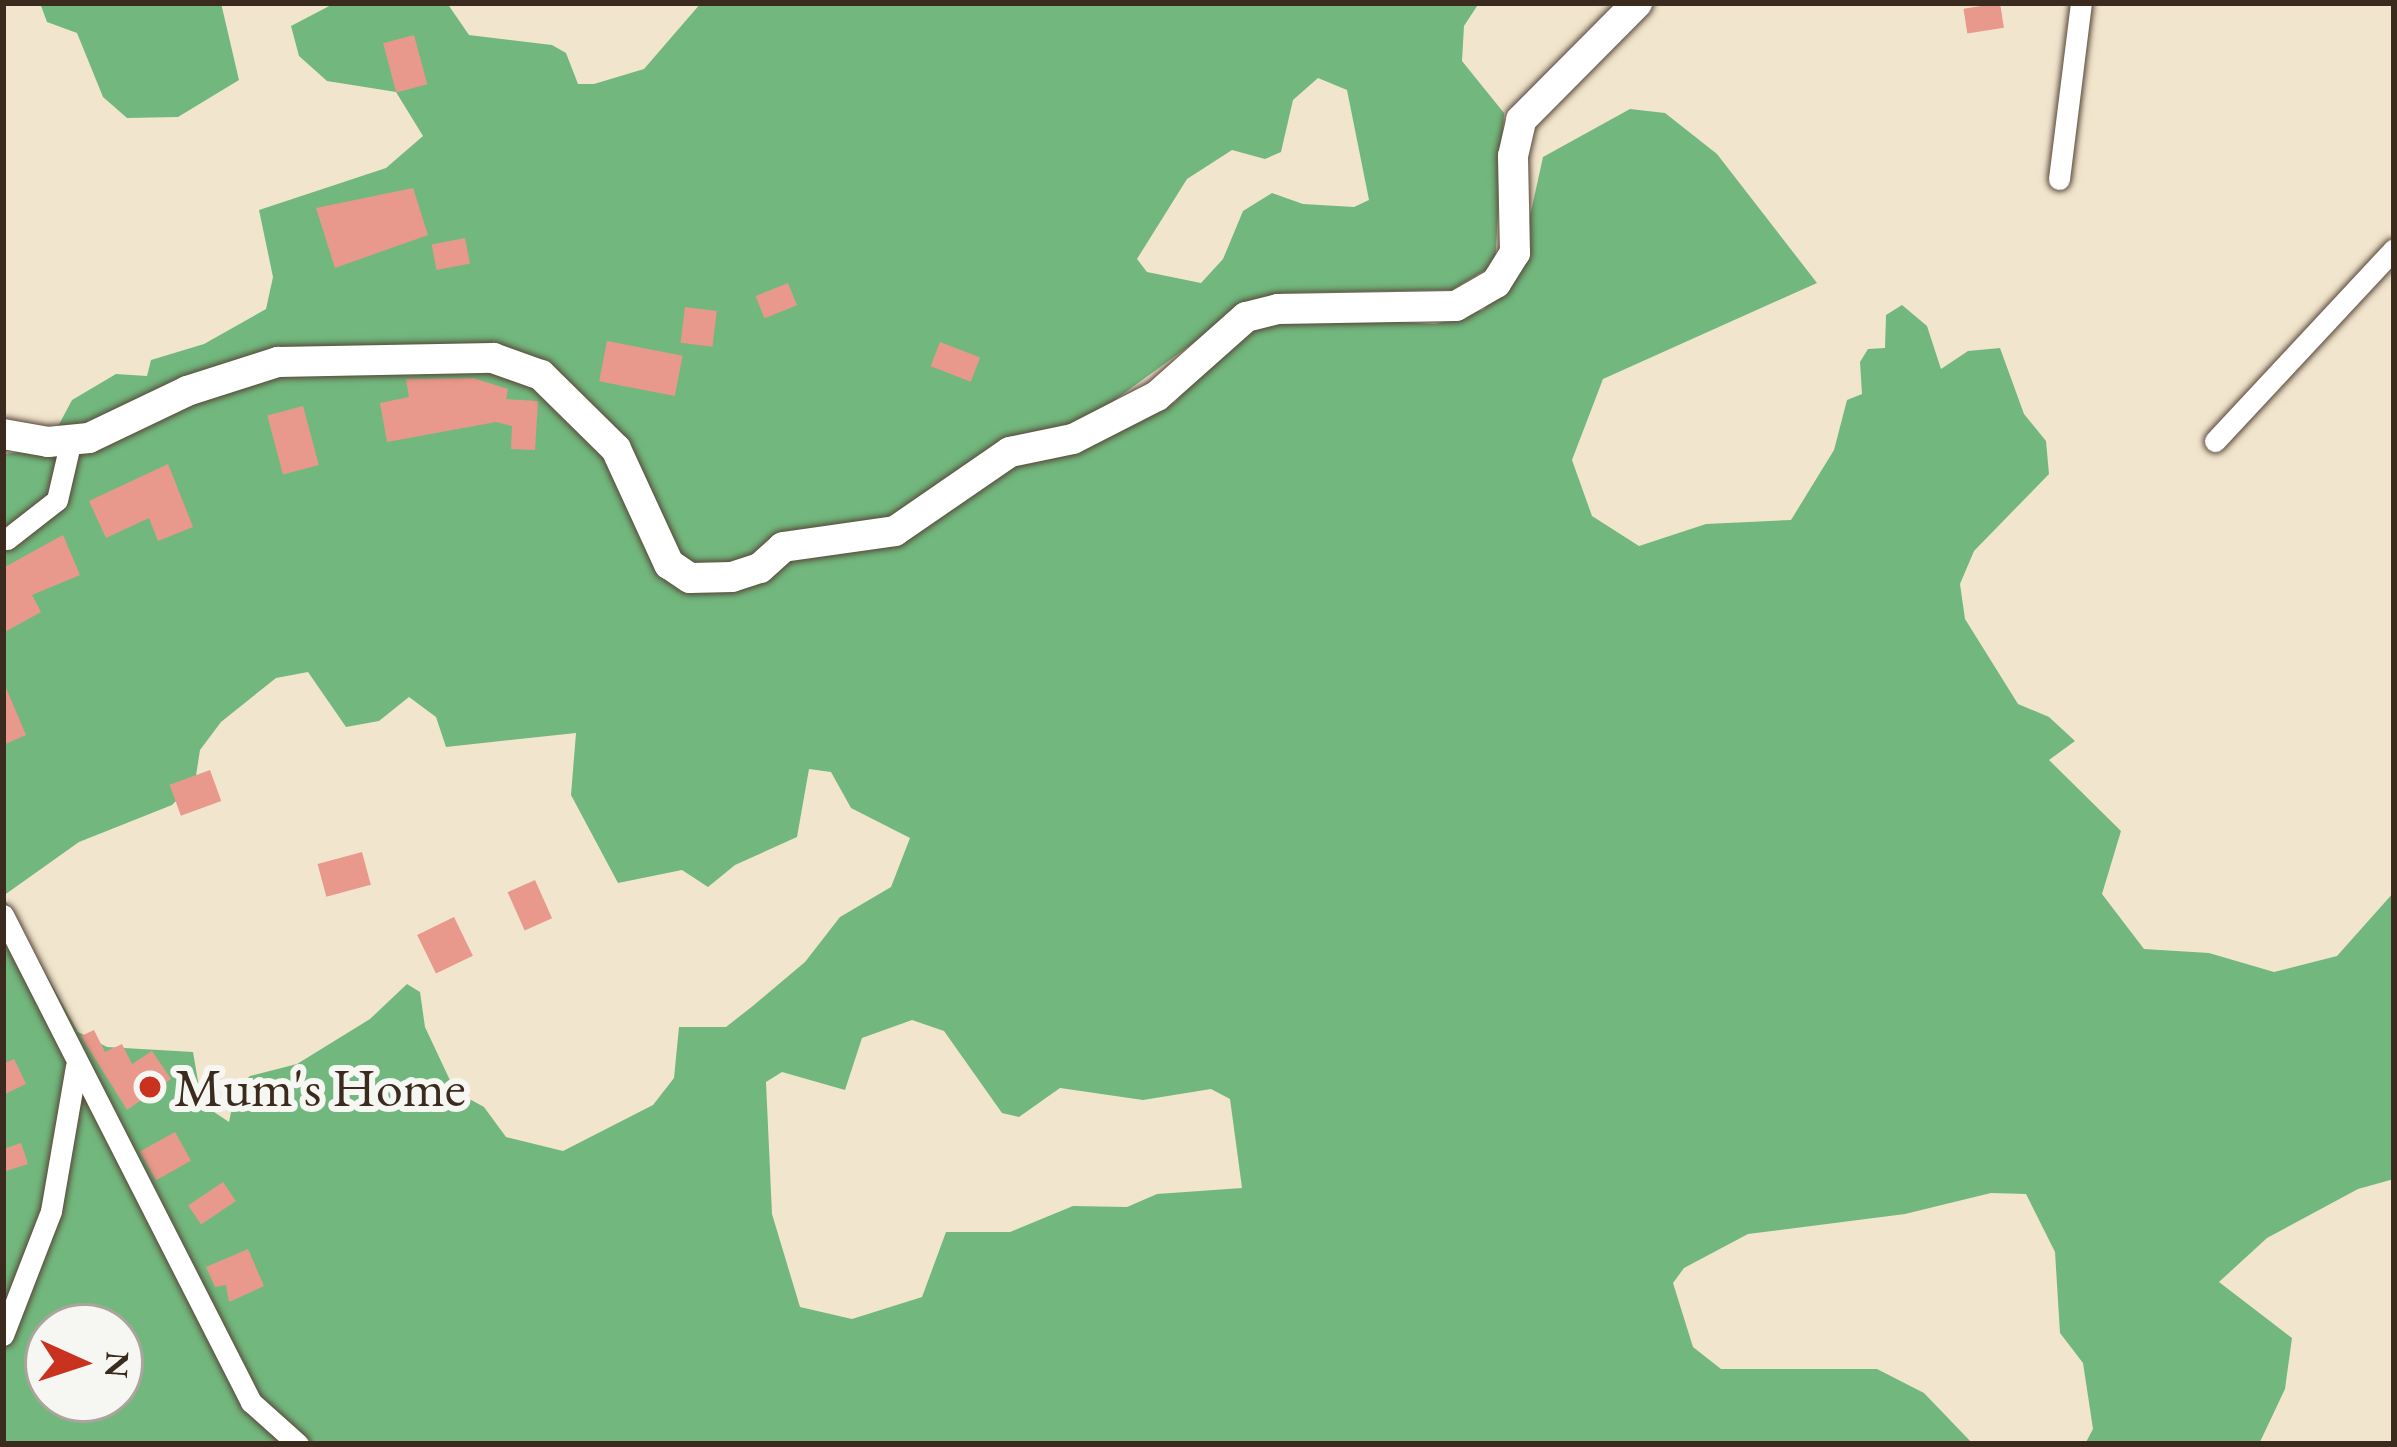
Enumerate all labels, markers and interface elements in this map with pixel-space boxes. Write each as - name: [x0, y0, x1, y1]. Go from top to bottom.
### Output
- place label: Mum's Home: [174, 1055, 466, 1119]
- marker: Mum's Home: [137, 1074, 163, 1100]
- north arrow: [24, 1303, 144, 1423]
- text: N: [95, 1350, 140, 1379]

